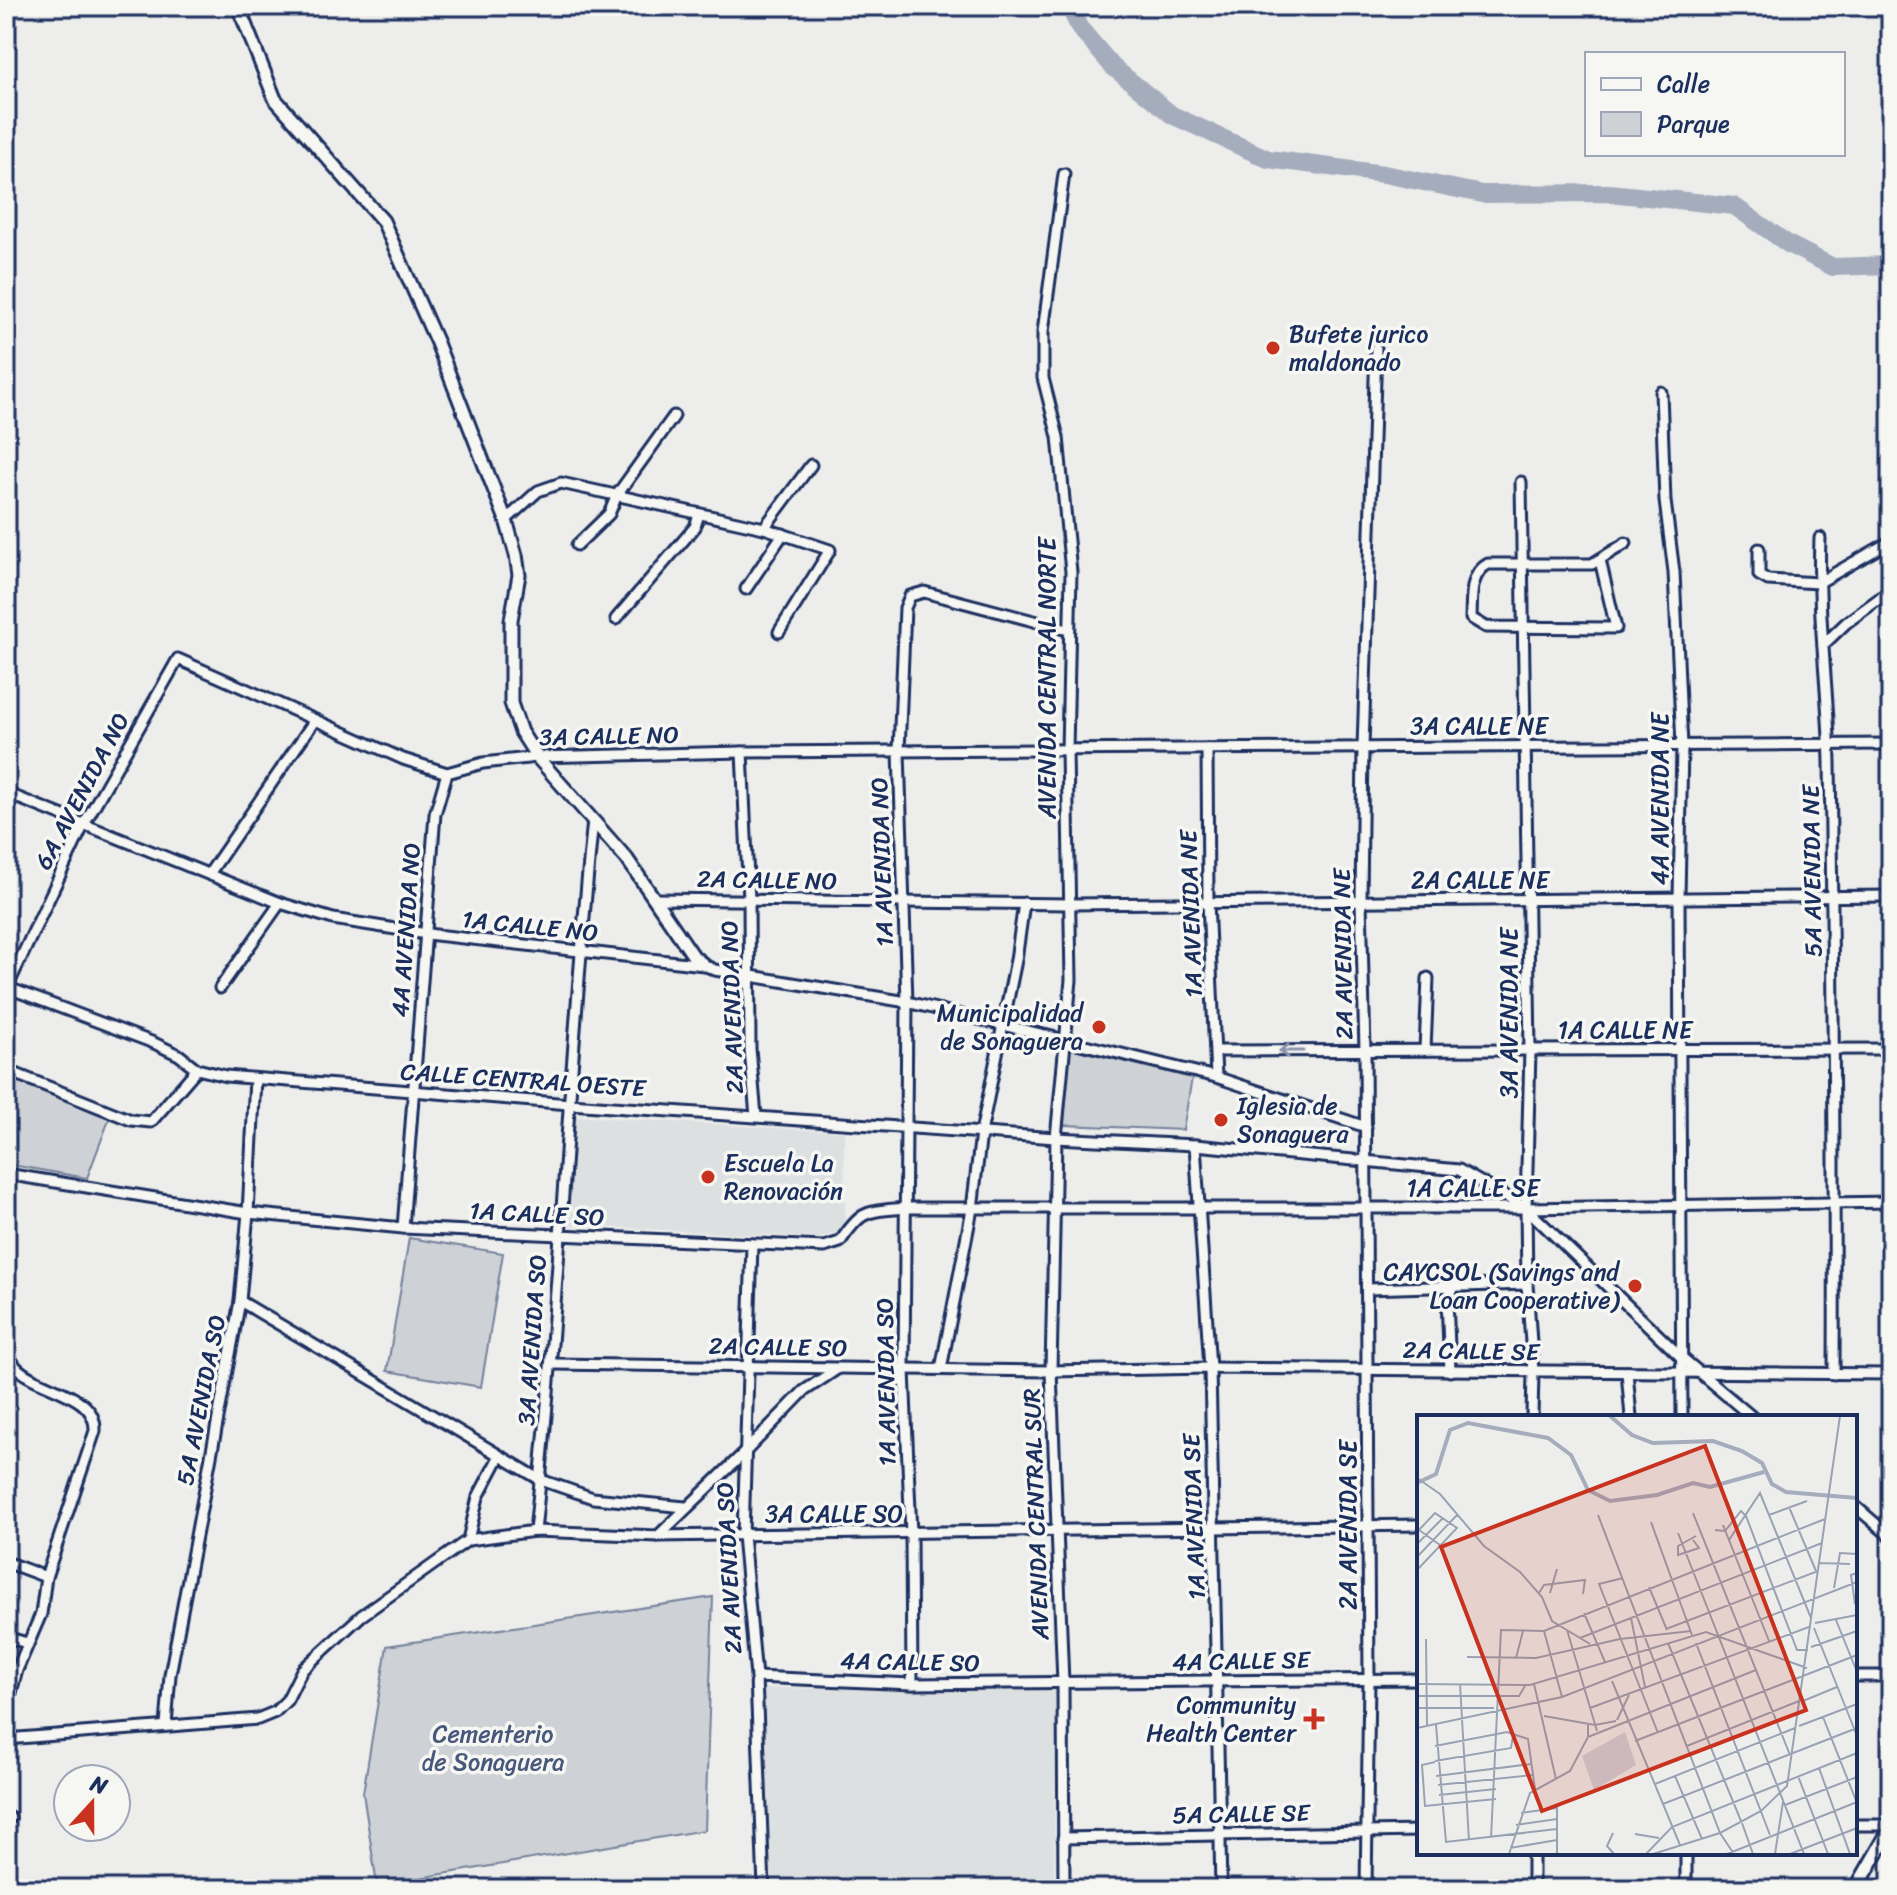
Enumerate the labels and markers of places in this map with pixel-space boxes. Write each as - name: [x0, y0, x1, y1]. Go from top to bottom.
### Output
- place label: Bufete jurico maldonado: [1289, 313, 1429, 383]
- marker: Bufete jurico maldonado: [1264, 339, 1282, 357]
- place label: Municipalidad de Sonaguera: [937, 992, 1084, 1062]
- marker: Municipalidad de Sonaguera: [1090, 1018, 1108, 1036]
- place label: Iglesia de Sonaguera: [1236, 1085, 1349, 1155]
- marker: Iglesia de Sonaguera: [1212, 1111, 1230, 1129]
- place label: Escuela La Renovación: [724, 1142, 843, 1212]
- marker: Escuela La Renovación: [699, 1168, 717, 1186]
- place label: CAYCSOL (Savings and Loan Cooperative): [1383, 1251, 1620, 1321]
- marker: CAYCSOL (Savings and Loan Cooperative): [1626, 1277, 1644, 1295]
- place label: Community Health Center: [1146, 1684, 1297, 1754]
- marker: Community Health Center: [1303, 1708, 1325, 1730]

